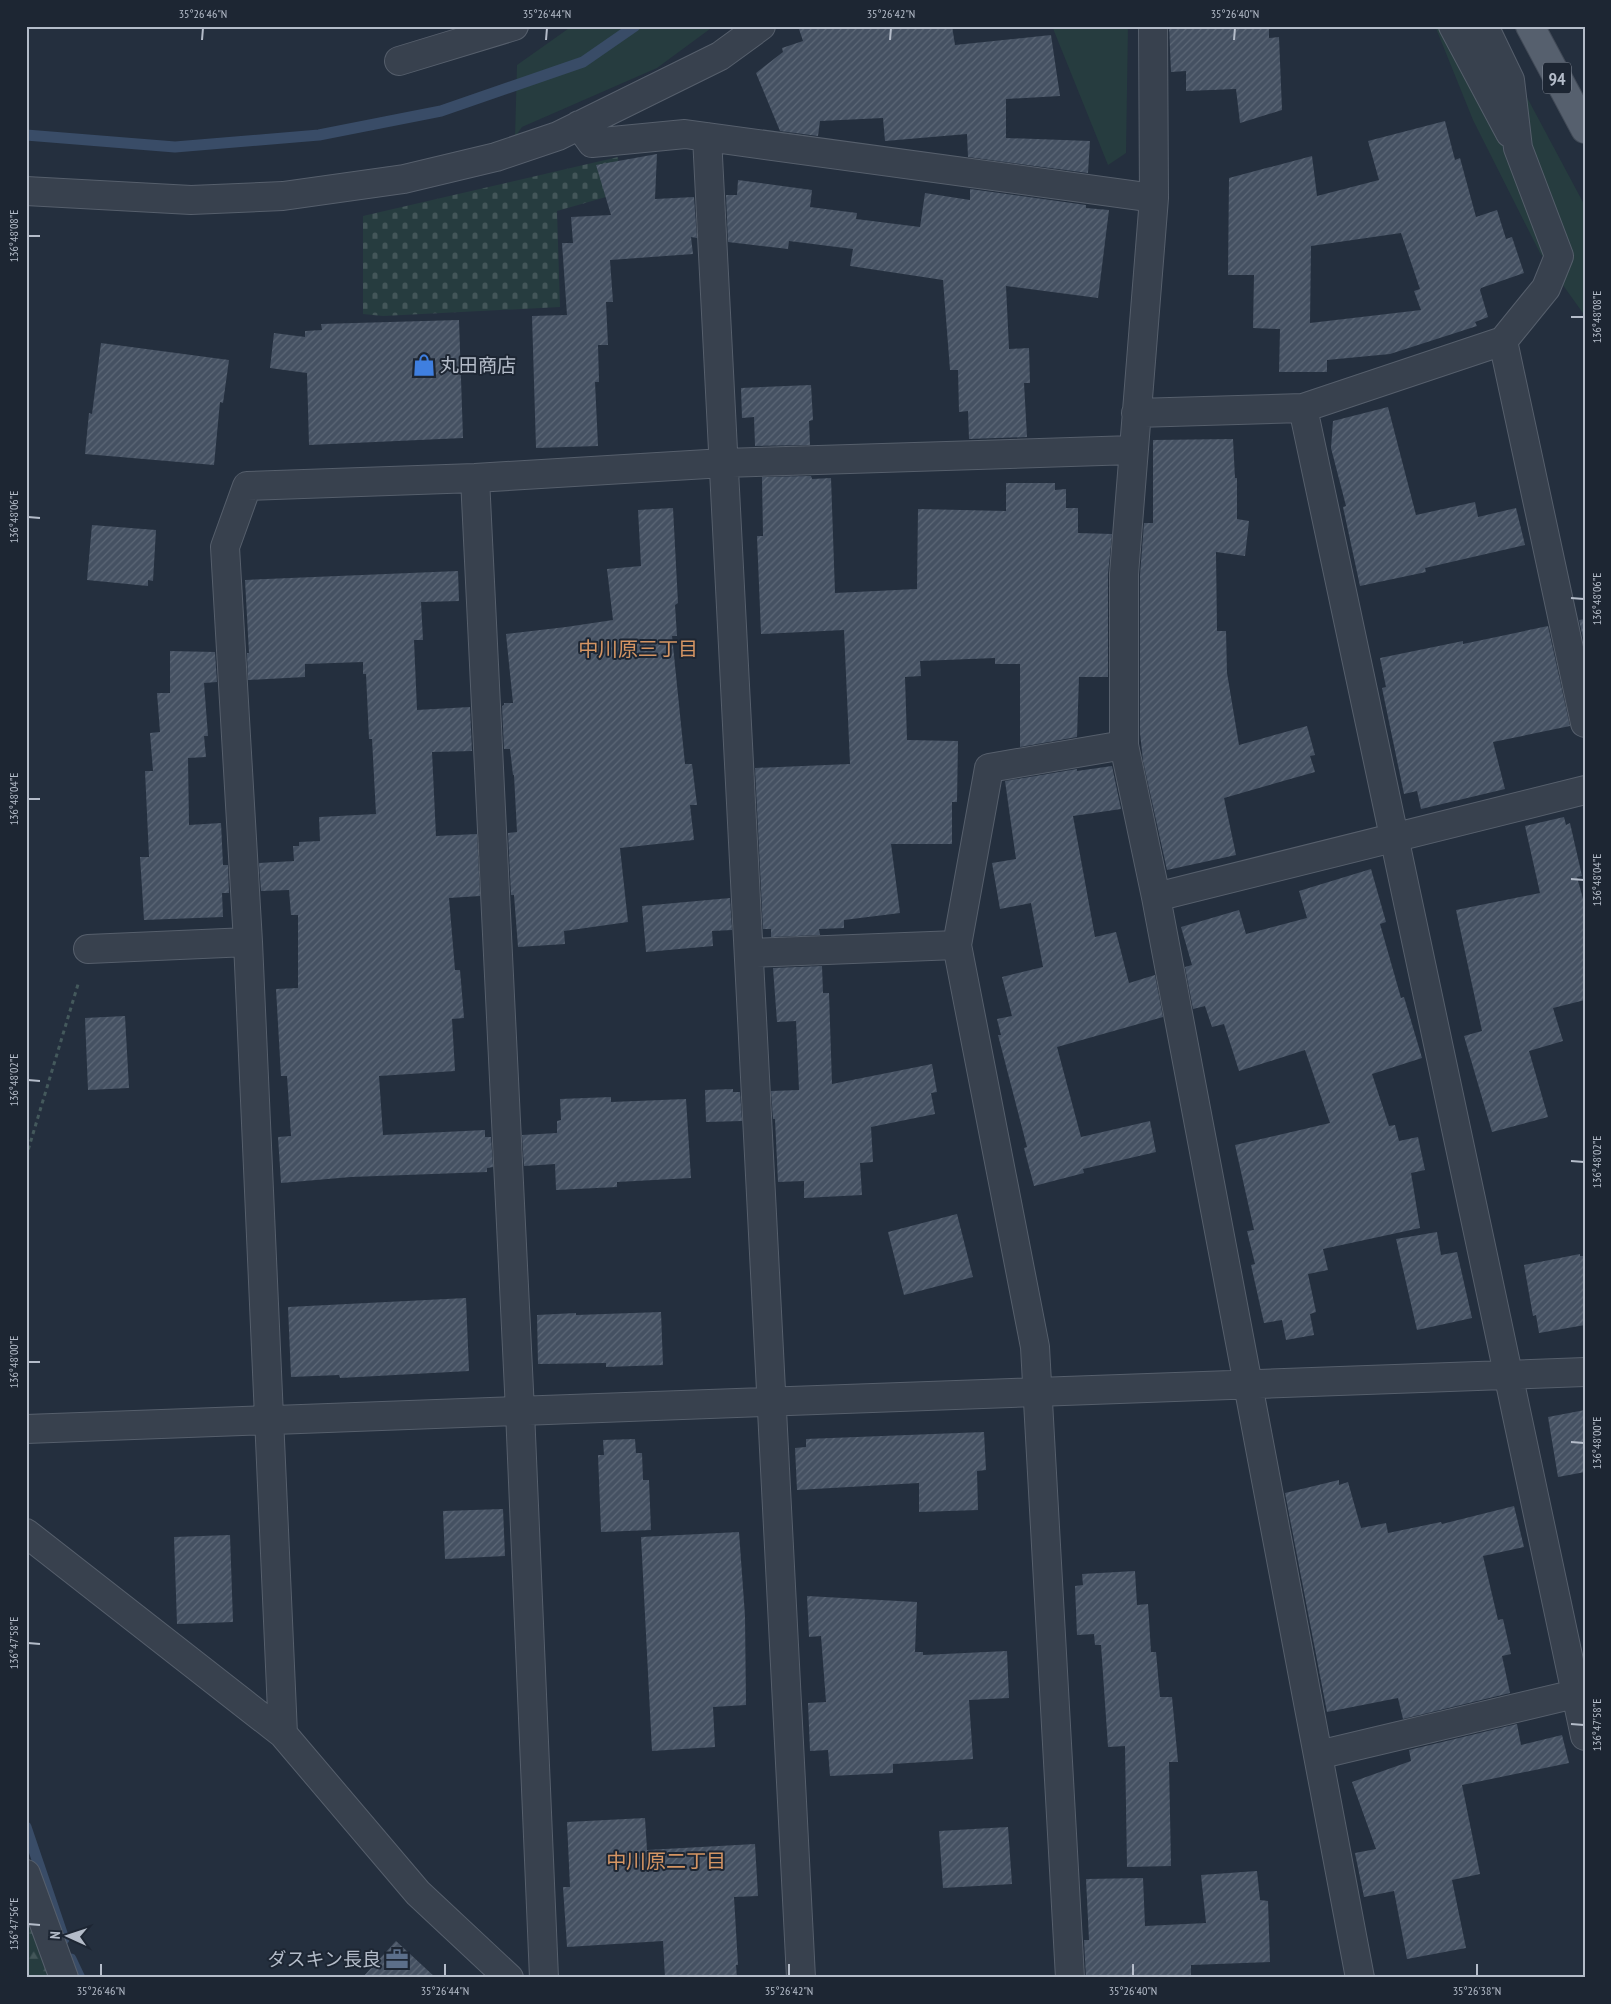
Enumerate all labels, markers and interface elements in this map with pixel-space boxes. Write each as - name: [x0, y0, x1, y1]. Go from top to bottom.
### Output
- text: 35°26'46"N: [179, 6, 227, 21]
- text: 35°26'44"N: [523, 6, 571, 21]
- text: 35°26'42"N: [867, 6, 915, 21]
- text: 35°26'40"N: [1211, 6, 1259, 21]
- road number: 94: [1543, 62, 1571, 94]
- text: 136°48'08"E: [6, 210, 21, 262]
- text: 136°48'08"E: [1589, 291, 1604, 343]
- shop icon: 丸田商店: [411, 352, 437, 378]
- place label: 丸田商店: [440, 353, 516, 377]
- text: 136°48'06"E: [6, 491, 21, 543]
- text: 136°48'06"E: [1589, 573, 1604, 625]
- district label: 中川原三丁目: [578, 636, 698, 662]
- text: 136°48'04"E: [6, 773, 21, 825]
- text: 136°48'04"E: [1589, 854, 1604, 906]
- text: 136°48'02"E: [6, 1054, 21, 1106]
- text: 136°48'02"E: [1589, 1136, 1604, 1188]
- text: 136°48'00"E: [6, 1336, 21, 1388]
- text: 136°48'00"E: [1589, 1417, 1604, 1469]
- text: 136°47'58"E: [6, 1617, 21, 1669]
- text: 136°47'58"E: [1589, 1699, 1604, 1751]
- district label: 中川原二丁目: [606, 1848, 726, 1874]
- text: 136°47'56"E: [6, 1898, 21, 1950]
- north arrow: [42, 1912, 92, 1962]
- text: N: [46, 1931, 64, 1940]
- office icon: ダスキン長良: [384, 1946, 410, 1972]
- place label: ダスキン長良: [268, 1947, 381, 1971]
- text: 35°26'46"N: [77, 1983, 125, 1998]
- text: 35°26'44"N: [421, 1983, 469, 1998]
- text: 35°26'42"N: [765, 1983, 813, 1998]
- text: 35°26'40"N: [1109, 1983, 1157, 1998]
- text: 35°26'38"N: [1453, 1983, 1501, 1998]

